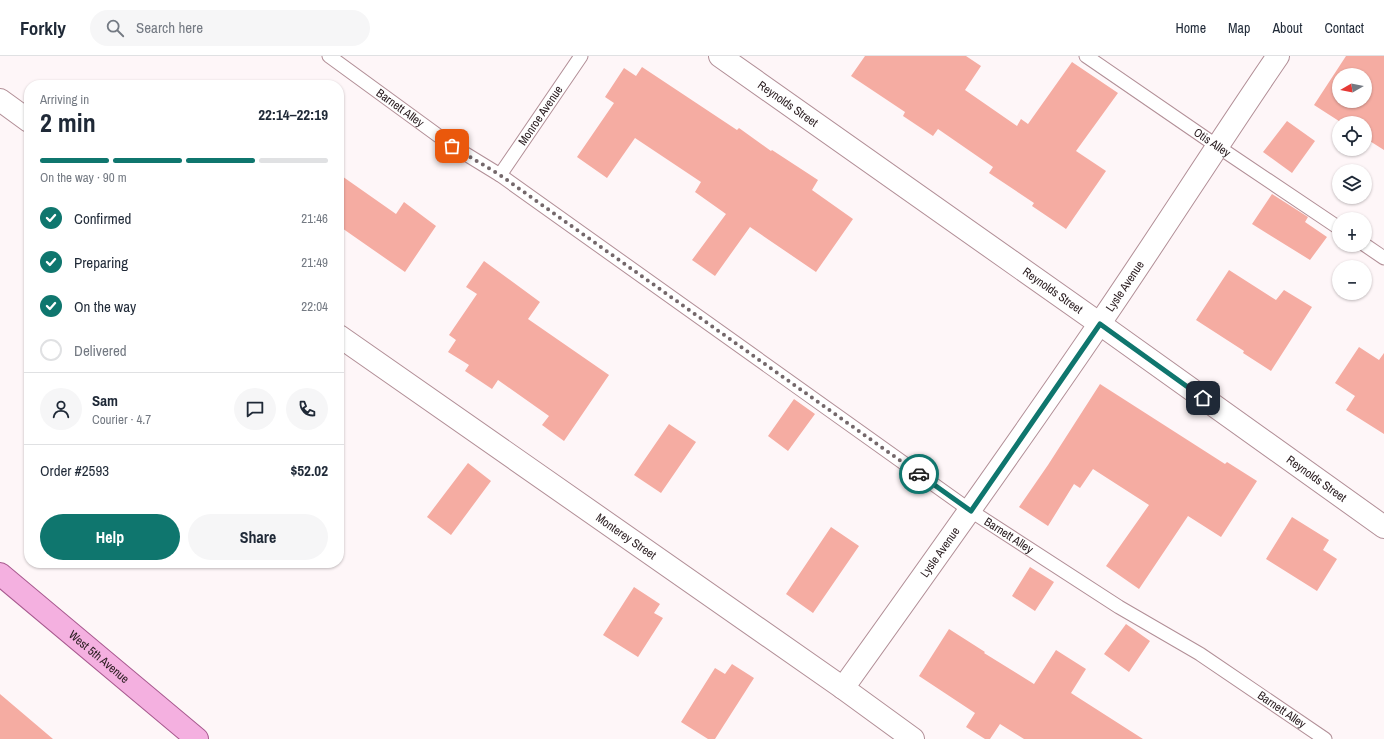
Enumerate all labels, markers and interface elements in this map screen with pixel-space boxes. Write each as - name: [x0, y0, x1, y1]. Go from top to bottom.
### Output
- search box: [90, 10, 370, 46]
- text: Forkly: [20, 15, 66, 41]
- icon: search: [104, 17, 126, 39]
- text: Search here: [136, 17, 203, 38]
- text: Home: [1175, 19, 1206, 37]
- text: Map: [1228, 19, 1250, 37]
- text: About: [1272, 19, 1302, 37]
- text: Contact: [1324, 19, 1364, 37]
- north arrow: [1332, 68, 1372, 108]
- map controls: [1332, 68, 1372, 300]
- street label: Reynolds Street: [755, 77, 821, 131]
- street label: Monroe Avenue: [515, 83, 567, 148]
- street label: Barnett Alley: [373, 85, 427, 131]
- text: Arriving in: [40, 91, 89, 108]
- text: 22:14–22:19: [258, 104, 328, 125]
- text: 2 min: [40, 105, 96, 140]
- button: locate: [1332, 116, 1372, 156]
- street label: Otis Alley: [1190, 124, 1234, 161]
- pin: [435, 129, 469, 163]
- icon: bag: [441, 135, 463, 157]
- button: layers: [1332, 164, 1372, 204]
- text: On the way · 90 m: [40, 169, 127, 186]
- icon: check: [40, 207, 62, 229]
- text: Confirmed: [74, 208, 131, 229]
- text: 21:46: [301, 210, 328, 227]
- button: +: [1332, 212, 1372, 252]
- icon: check: [40, 251, 62, 273]
- text: Preparing: [74, 252, 128, 273]
- text: 21:49: [301, 254, 328, 271]
- street label: Lysle Avenue: [1102, 258, 1148, 315]
- button: −: [1332, 260, 1372, 300]
- street label: Reynolds Street: [1019, 264, 1086, 317]
- icon: check: [40, 295, 62, 317]
- text: On the way: [74, 296, 136, 317]
- text: 22:04: [301, 298, 328, 315]
- text: Delivered: [74, 340, 127, 361]
- pin: [1186, 381, 1220, 415]
- icon: home: [1192, 387, 1214, 409]
- button: person: [40, 388, 82, 430]
- button: chat: [234, 388, 276, 430]
- button: phone: [286, 388, 328, 430]
- text: Sam: [92, 390, 118, 411]
- text: Courier · 4.7: [92, 411, 151, 428]
- street label: Reynolds Street: [1283, 452, 1350, 506]
- courier: [899, 454, 939, 494]
- text: Order #2593: [40, 460, 109, 481]
- text: $52.02: [290, 460, 328, 481]
- icon: car: [908, 463, 930, 485]
- street label: Monterey Street: [593, 510, 659, 563]
- button: Help: [40, 514, 180, 560]
- button: Share: [188, 514, 328, 560]
- street label: Barnett Alley: [981, 514, 1036, 557]
- street label: Lysle Avenue: [917, 524, 963, 580]
- street label: West 5th Avenue: [65, 627, 132, 687]
- street label: Barnett Alley: [1254, 687, 1309, 732]

